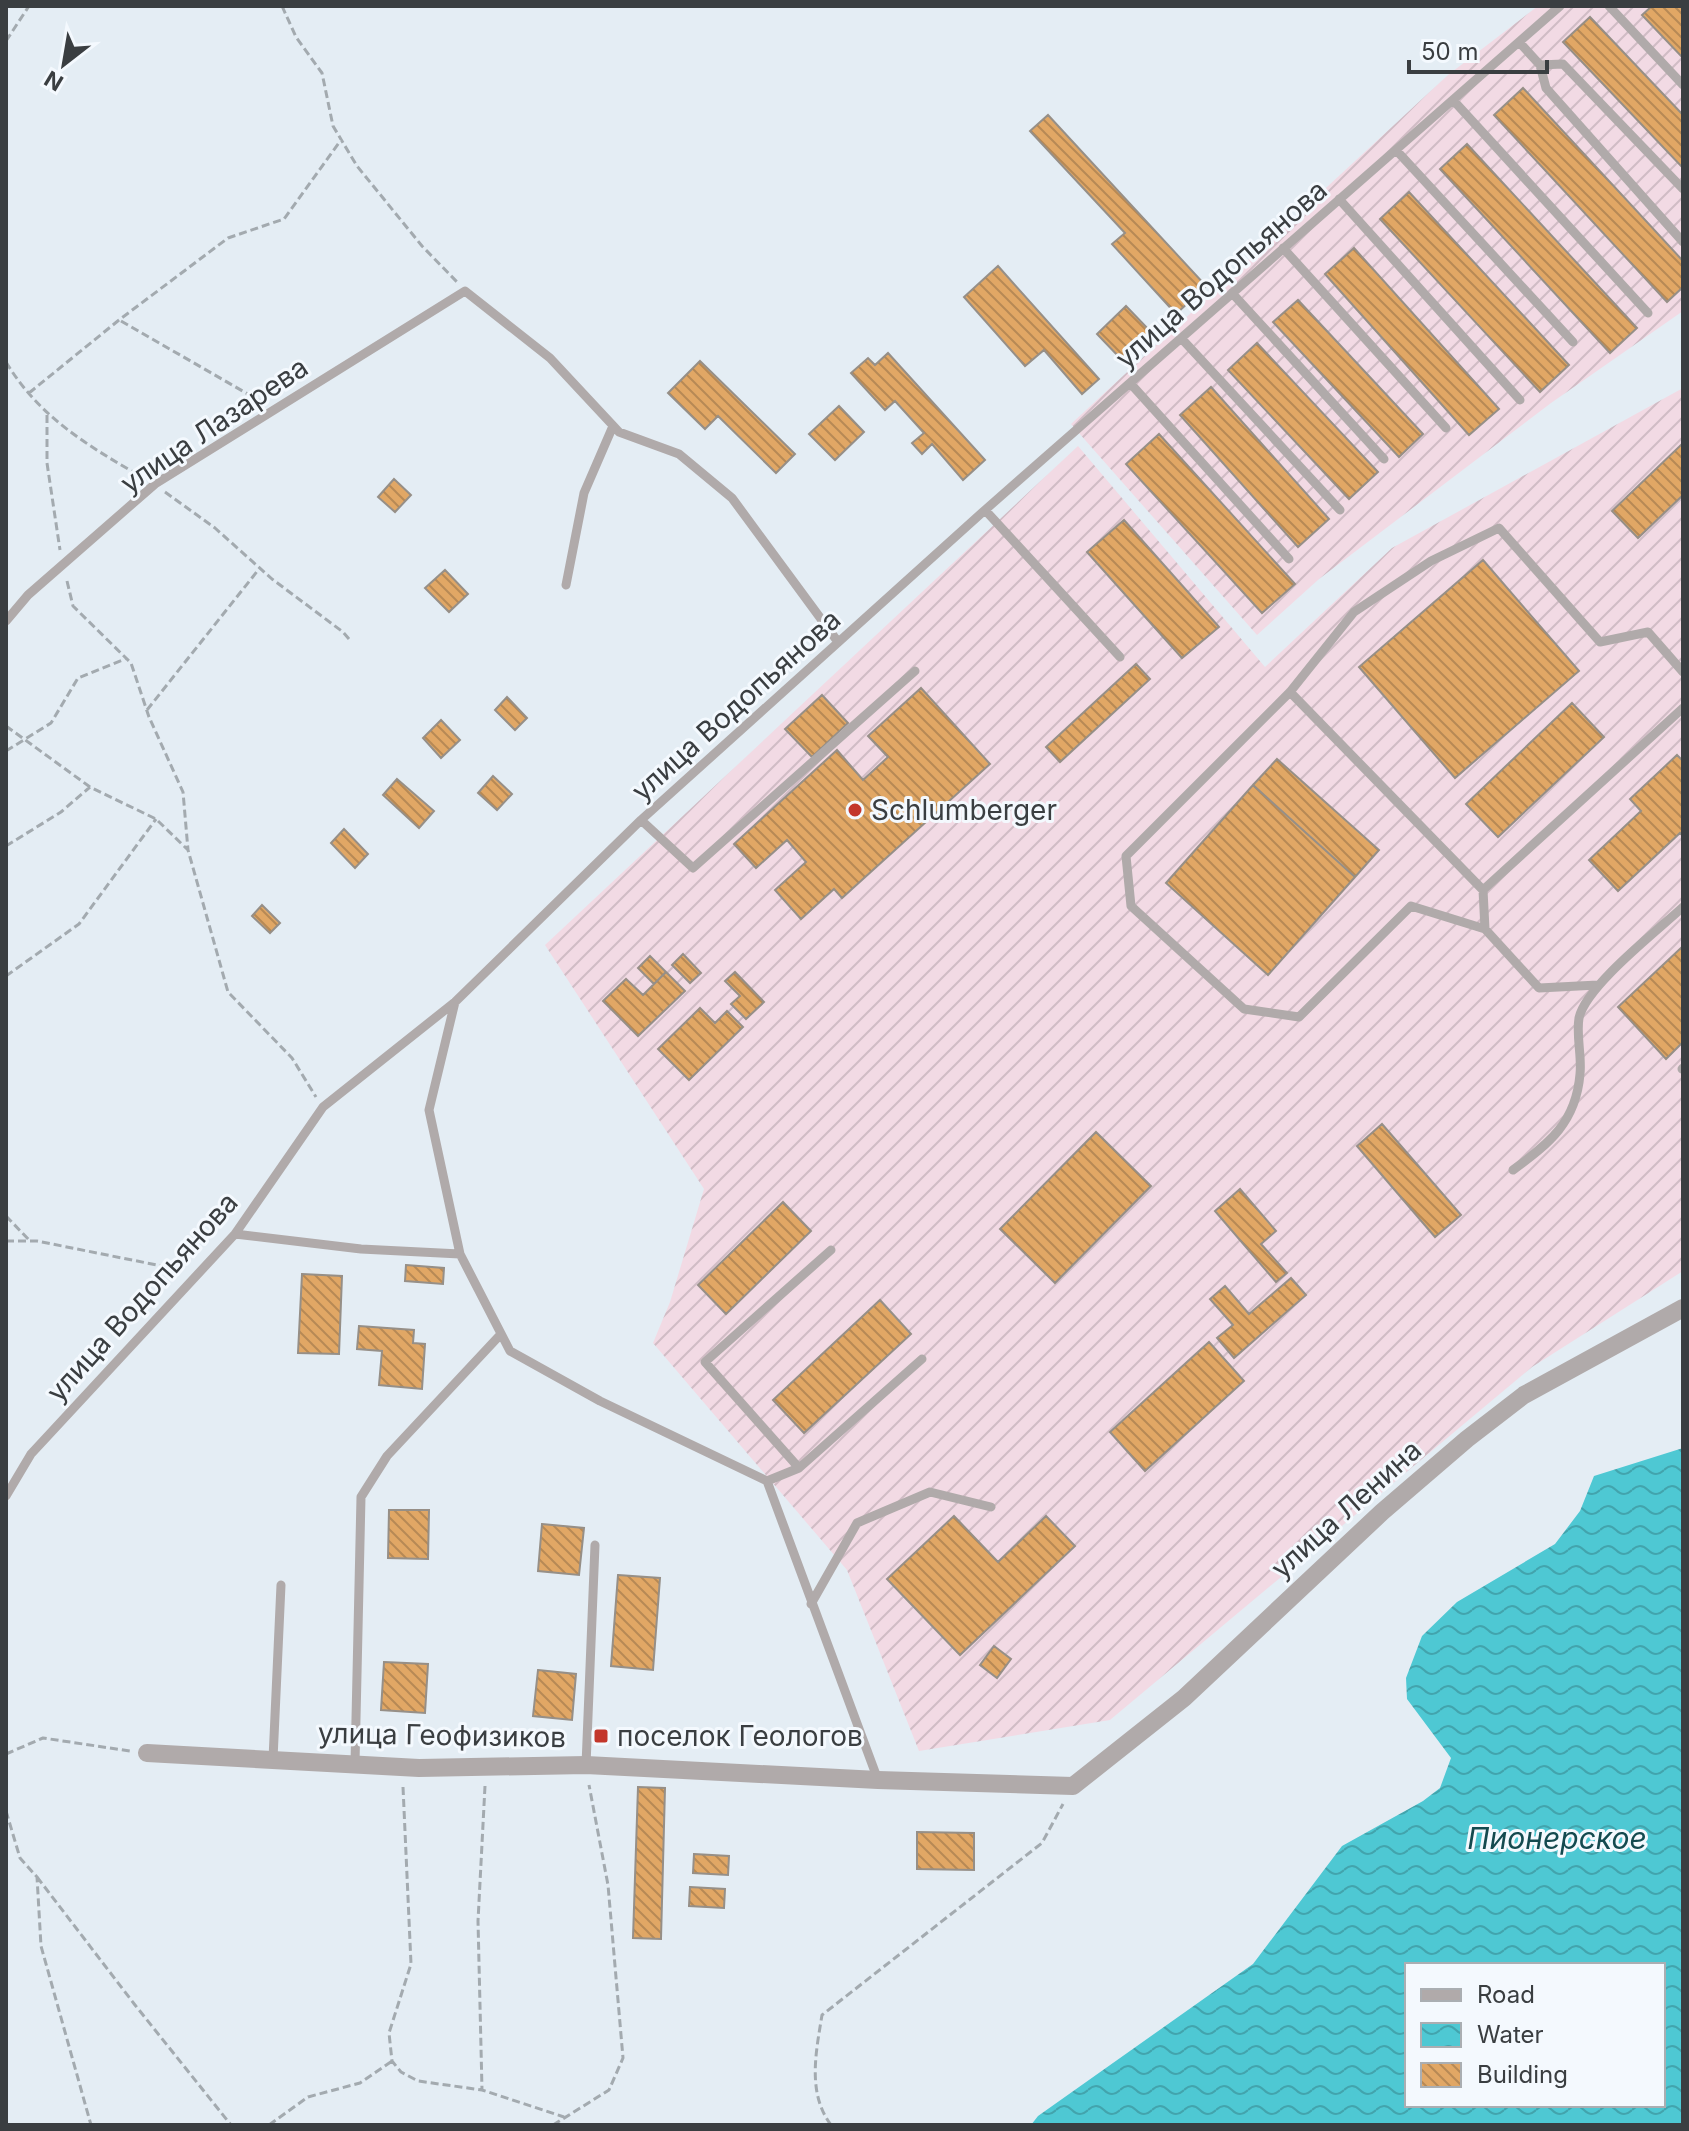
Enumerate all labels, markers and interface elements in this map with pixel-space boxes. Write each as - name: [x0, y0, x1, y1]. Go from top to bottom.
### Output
- north arrow: [24, 24, 104, 104]
- scale bar: [1409, 24, 1547, 74]
- text: 50 m: [1421, 37, 1479, 66]
- text: N: [40, 66, 68, 97]
- street label: улица Водопьянова: [1108, 173, 1334, 375]
- street label: улица Лазарева: [114, 350, 314, 500]
- street label: улица Водопьянова: [625, 602, 847, 808]
- place label: Schlumberger: [871, 793, 1057, 827]
- marker: Schlumberger: [846, 801, 864, 819]
- street label: улица Водопьянова: [39, 1186, 245, 1408]
- street label: улица Ленина: [1264, 1433, 1428, 1585]
- street label: улица Геофизиков: [318, 1716, 566, 1754]
- place label: поселок Геологов: [617, 1719, 863, 1753]
- marker: поселок Геологов: [592, 1727, 610, 1745]
- water label: Пионерское: [1467, 1820, 1647, 1856]
- legend: [1405, 1963, 1665, 2107]
- text: Road: [1477, 1980, 1535, 2009]
- text: Water: [1477, 2020, 1544, 2049]
- text: Building: [1477, 2060, 1568, 2089]

